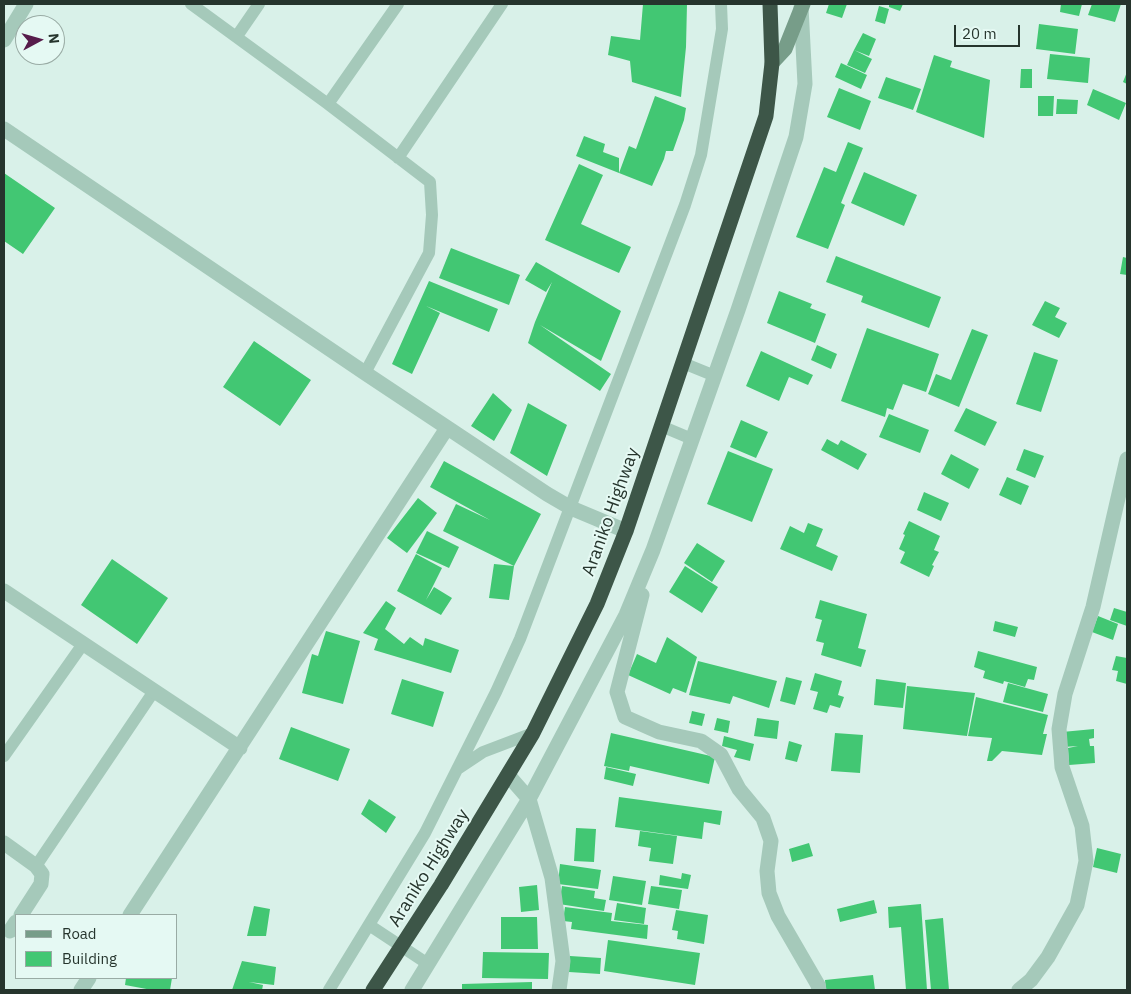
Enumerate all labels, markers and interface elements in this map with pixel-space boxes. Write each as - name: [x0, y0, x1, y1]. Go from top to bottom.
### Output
- north arrow: [15, 15, 65, 65]
- scale bar: [956, 15, 1022, 47]
- text: 20 m: [962, 24, 997, 43]
- text: N: [44, 33, 63, 45]
- street label: Araniko Highway: [578, 445, 644, 579]
- street label: Araniko Highway: [384, 805, 474, 931]
- legend: [15, 914, 178, 979]
- text: Road: [62, 924, 97, 943]
- text: Building: [62, 949, 117, 968]

